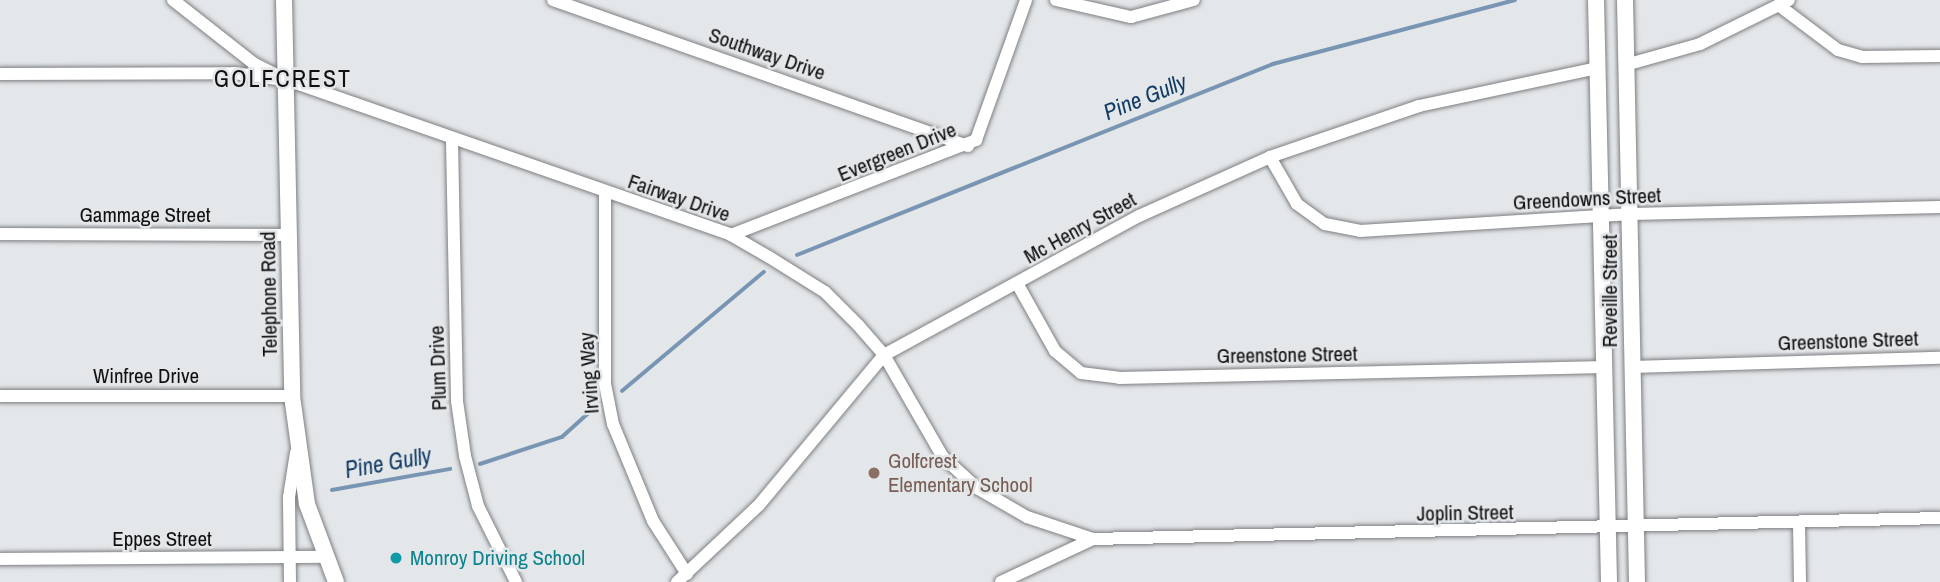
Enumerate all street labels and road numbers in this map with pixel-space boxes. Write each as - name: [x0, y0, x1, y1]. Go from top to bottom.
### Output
- street label: Southway Drive: [705, 22, 829, 86]
- street label: Evergreen Drive: [834, 117, 960, 187]
- street label: Fairway Drive: [625, 169, 733, 227]
- street label: Greendowns Street: [1512, 183, 1662, 215]
- street label: Mc Henry Street: [1019, 187, 1141, 269]
- street label: Gammage Street: [79, 202, 211, 228]
- street label: Telephone Road: [255, 231, 283, 357]
- street label: Reveille Street: [1597, 235, 1623, 347]
- street label: Plum Drive: [424, 325, 452, 411]
- street label: Greenstone Street: [1777, 326, 1919, 356]
- street label: Irving Way: [574, 331, 604, 415]
- street label: Greenstone Street: [1216, 341, 1358, 369]
- street label: Winfree Drive: [93, 363, 199, 389]
- street label: Joplin Street: [1416, 500, 1514, 526]
- street label: Eppes Street: [112, 526, 212, 552]

